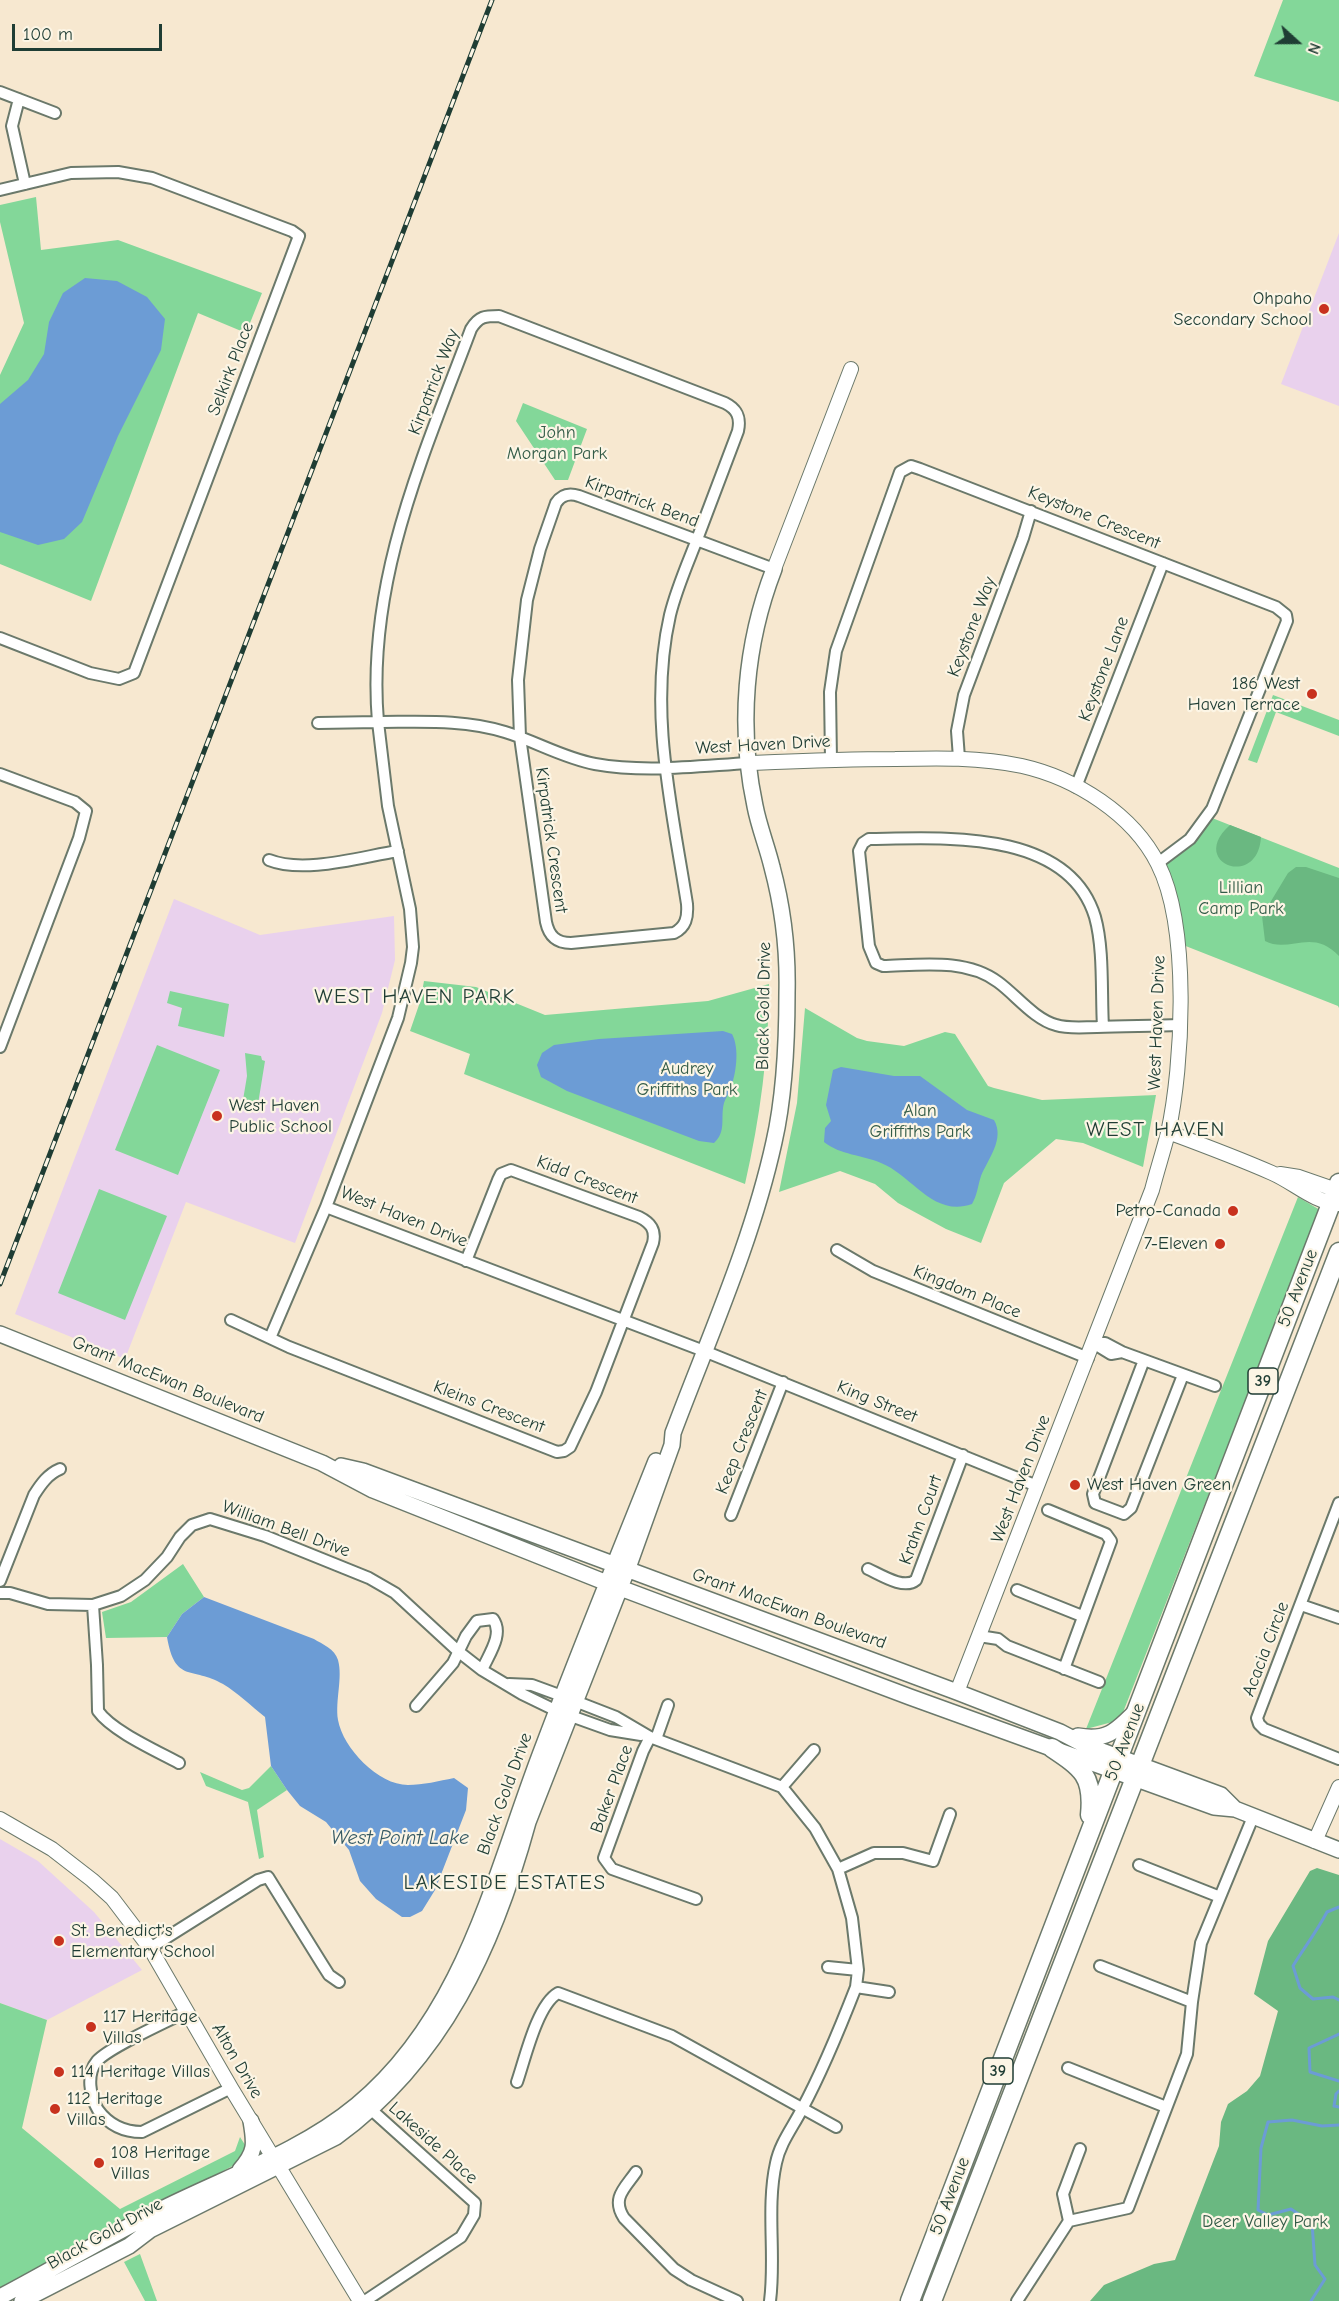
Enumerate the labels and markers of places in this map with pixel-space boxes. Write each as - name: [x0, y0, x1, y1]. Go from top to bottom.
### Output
- place label: Ohpaho Secondary School: [1174, 288, 1312, 330]
- marker: Ohpaho Secondary School: [1317, 302, 1331, 316]
- place label: 186 West Haven Terrace: [1188, 673, 1300, 716]
- marker: 186 West Haven Terrace: [1305, 687, 1319, 701]
- place label: West Haven Public School: [229, 1095, 332, 1138]
- marker: West Haven Public School: [210, 1109, 224, 1123]
- place label: Petro-Canada: [1116, 1200, 1221, 1222]
- marker: Petro-Canada: [1226, 1204, 1240, 1218]
- place label: 7-Eleven: [1144, 1233, 1208, 1255]
- marker: 7-Eleven: [1213, 1237, 1227, 1251]
- place label: West Haven Green: [1087, 1474, 1231, 1496]
- marker: West Haven Green: [1068, 1478, 1082, 1492]
- place label: St. Benedict's Elementary School: [71, 1920, 215, 1962]
- marker: St. Benedict's Elementary School: [52, 1934, 66, 1948]
- place label: 117 Heritage Villas: [103, 2006, 198, 2048]
- marker: 117 Heritage Villas: [84, 2020, 98, 2034]
- place label: 114 Heritage Villas: [71, 2061, 210, 2083]
- marker: 114 Heritage Villas: [52, 2065, 66, 2079]
- place label: 112 Heritage Villas: [67, 2088, 162, 2130]
- marker: 112 Heritage Villas: [48, 2102, 62, 2116]
- place label: 108 Heritage Villas: [111, 2142, 210, 2184]
- marker: 108 Heritage Villas: [92, 2156, 106, 2170]

